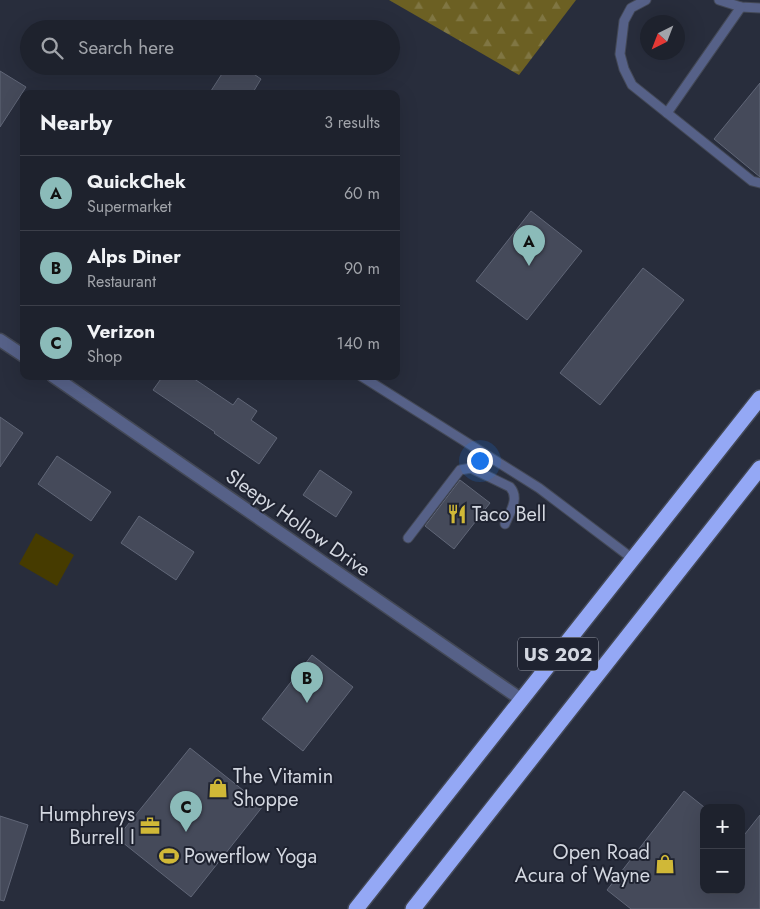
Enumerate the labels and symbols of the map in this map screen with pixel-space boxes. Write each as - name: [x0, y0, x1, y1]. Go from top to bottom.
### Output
- north arrow: [640, 15, 685, 60]
- pin: A: [513, 225, 545, 266]
- your location: [467, 448, 493, 474]
- street label: Sleepy Hollow Drive: [220, 462, 376, 584]
- place label: Taco Bell: [472, 500, 546, 529]
- restaurant icon: Taco Bell: [446, 503, 468, 525]
- road number: US 202: [518, 638, 598, 671]
- pin: B: [291, 662, 323, 703]
- place label: The Vitamin Shoppe: [233, 762, 333, 814]
- shop icon: The Vitamin Shoppe: [207, 777, 229, 799]
- pin: C: [170, 791, 202, 832]
- place label: Humphreys Burrell I: [39, 800, 135, 852]
- office icon: Humphreys Burrell I: [139, 815, 161, 837]
- place label: Open Road Acura of Wayne: [515, 838, 650, 890]
- place label: Powerflow Yoga: [184, 842, 317, 871]
- sports icon: Powerflow Yoga: [158, 845, 180, 867]
- shop icon: Open Road Acura of Wayne: [654, 853, 676, 875]

